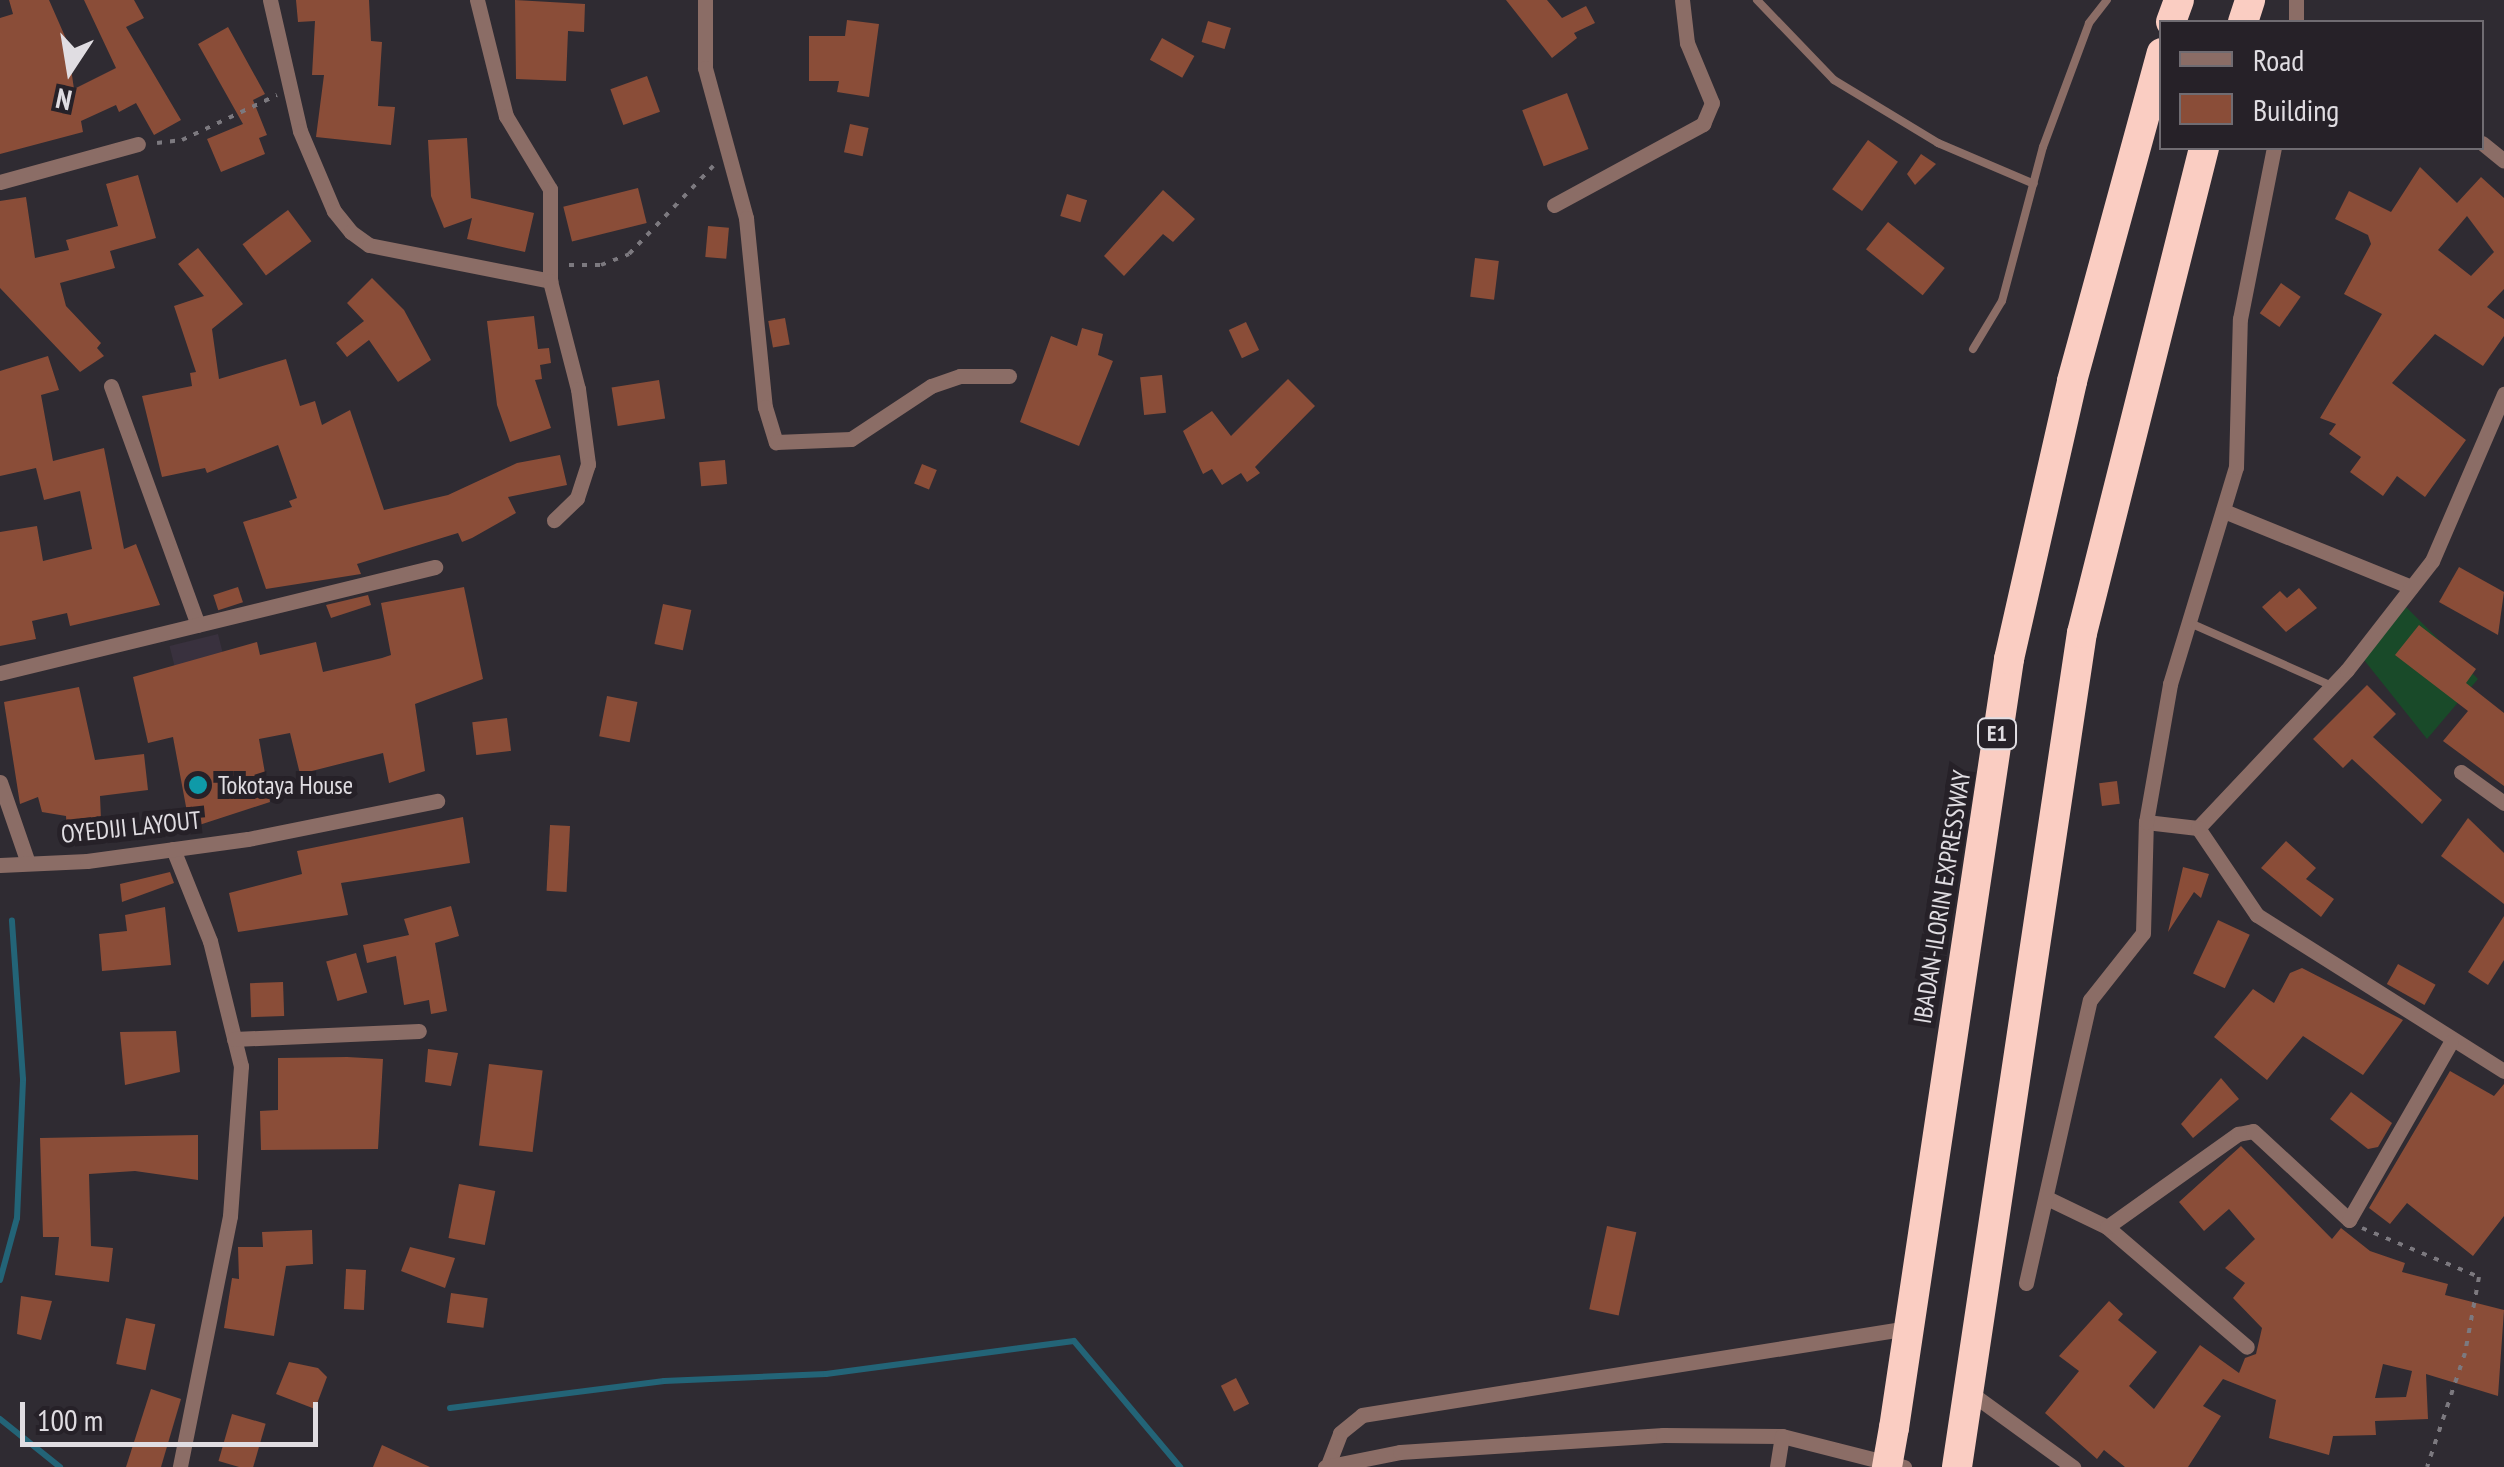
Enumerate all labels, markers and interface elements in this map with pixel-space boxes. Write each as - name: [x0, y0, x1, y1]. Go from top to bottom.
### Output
- north arrow: [20, 20, 120, 120]
- legend: [2159, 20, 2484, 150]
- text: Road: [2253, 40, 2304, 79]
- text: N: [52, 80, 75, 120]
- text: Building: [2253, 90, 2339, 129]
- road number: E1: [1977, 717, 2017, 751]
- street label: IBADAN-ILORIN EXPRESSWAY: [1907, 768, 1977, 1026]
- place label: Tokotaya House: [218, 770, 353, 800]
- marker: Tokotaya House: [187, 774, 209, 796]
- street label: OYEDIJI LAYOUT: [60, 805, 202, 849]
- scale bar: [25, 1382, 322, 1444]
- text: 100 m: [37, 1400, 103, 1439]

